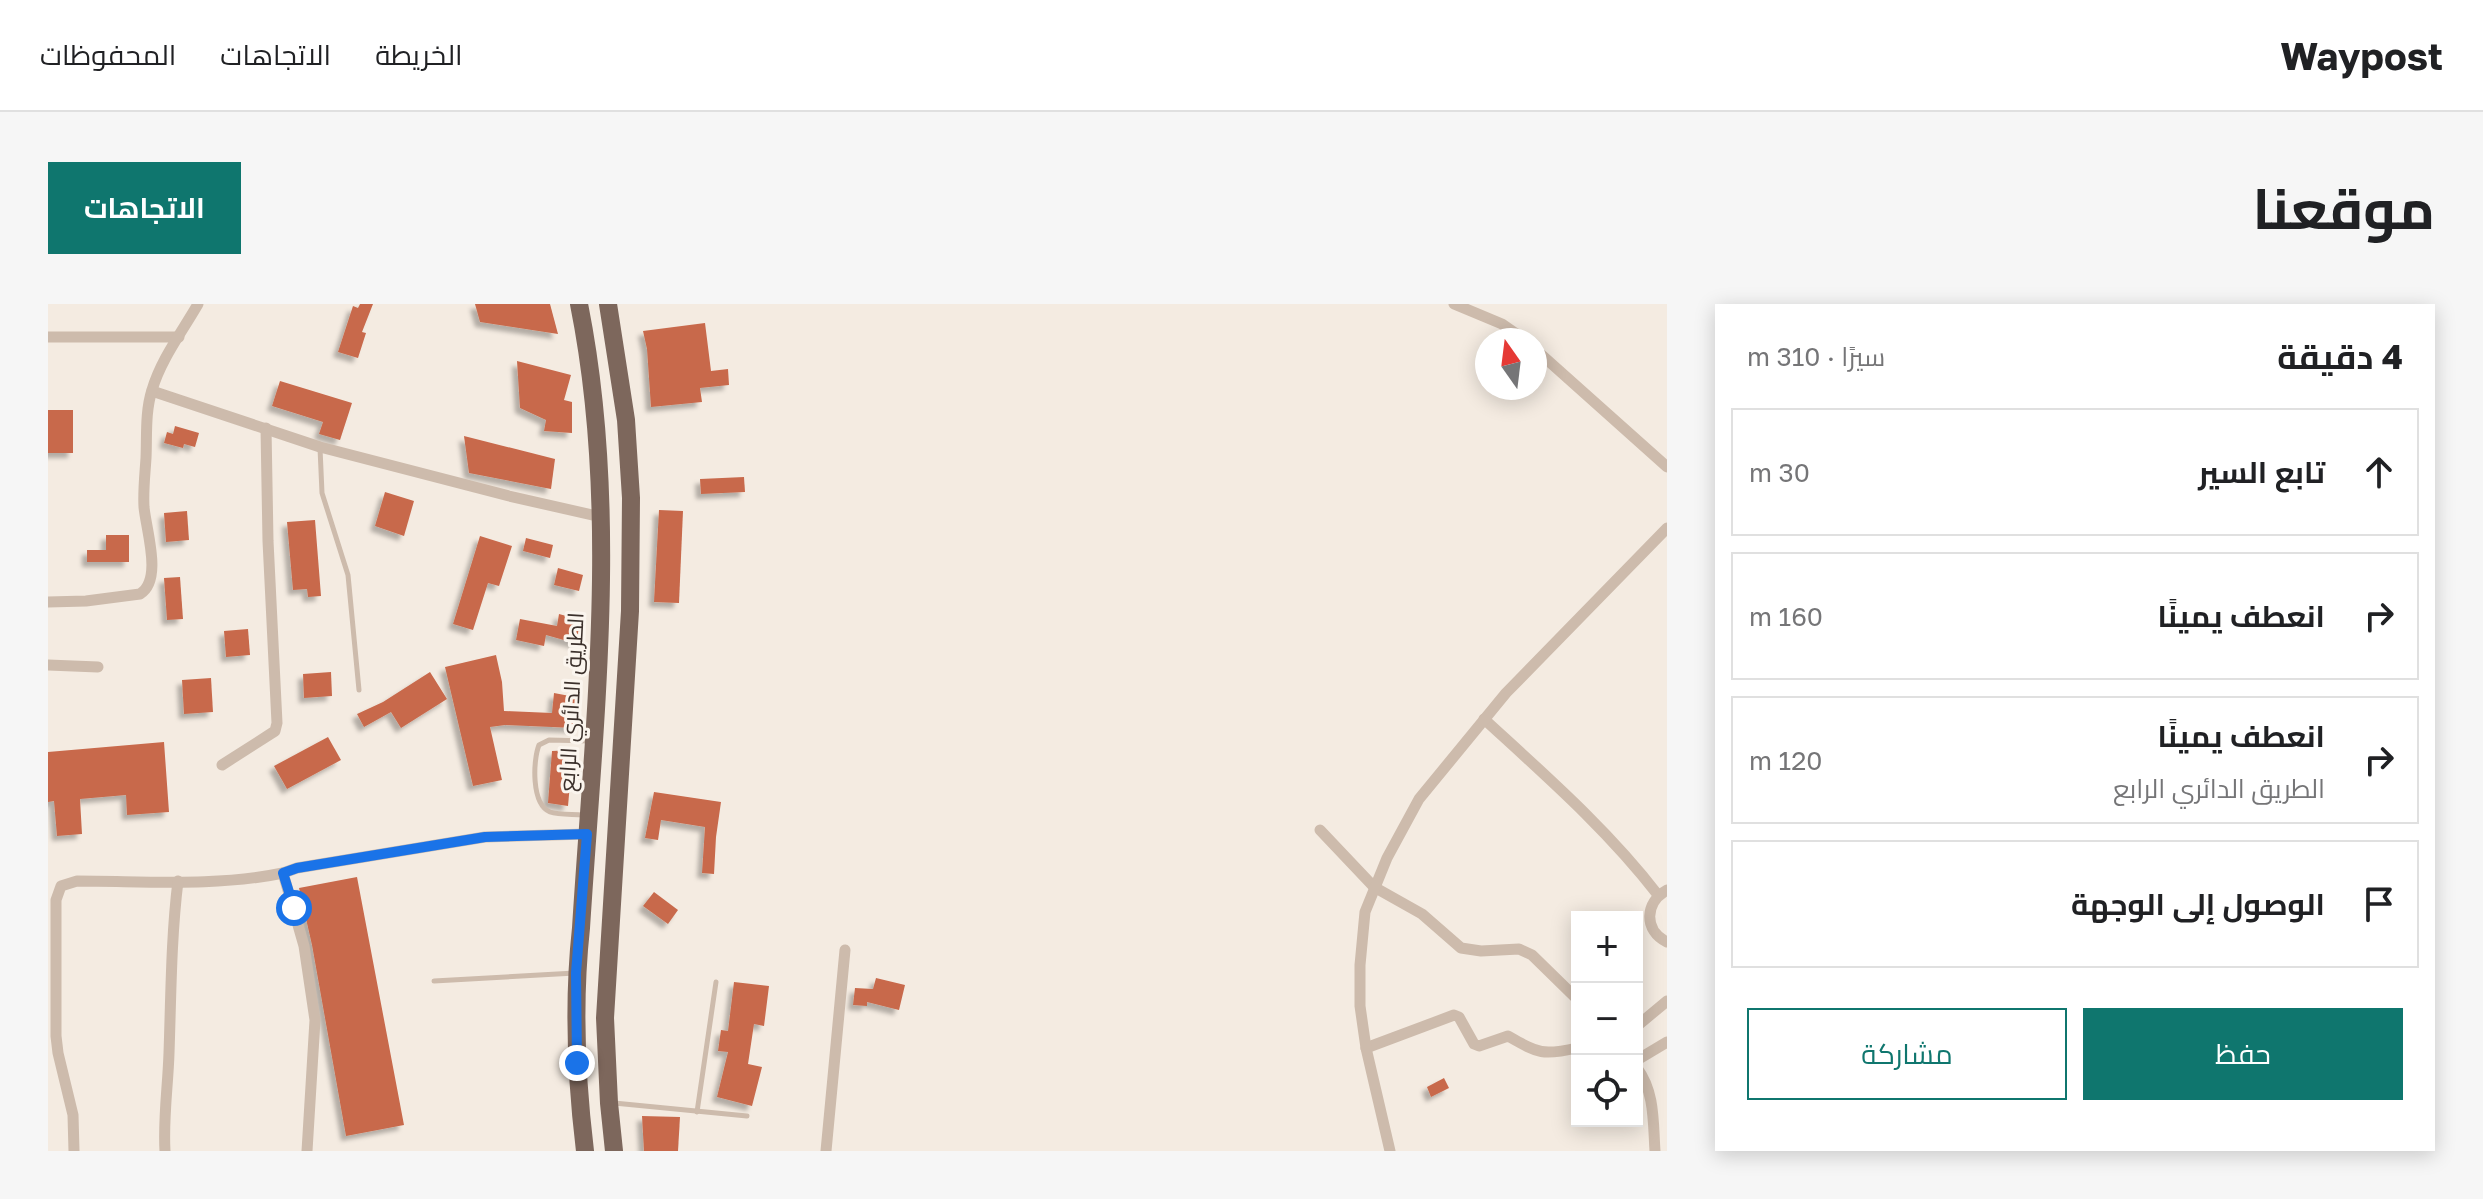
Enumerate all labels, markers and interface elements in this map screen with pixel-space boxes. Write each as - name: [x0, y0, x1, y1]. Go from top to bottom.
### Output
- text: Waypost: [2280, 33, 2443, 78]
- text: المحفوظات: [40, 38, 176, 71]
- text: الاتجاهات: [220, 38, 331, 71]
- text: الخريطة: [375, 38, 463, 71]
- button: الاتجاهات: [48, 162, 241, 254]
- text: موقعنا: [2252, 174, 2435, 241]
- north arrow: [1475, 328, 1547, 400]
- text: 4 دقيقة: [2277, 336, 2403, 376]
- text: سيرًا · 310 m: [1747, 341, 1885, 372]
- icon: ahead: [2357, 450, 2401, 494]
- text: تابع السير: [2198, 454, 2325, 490]
- text: 30 m: [1749, 457, 1810, 488]
- icon: right: [2357, 594, 2401, 638]
- text: انعطف يمينًا: [2158, 598, 2325, 634]
- text: 160 m: [1749, 601, 1823, 632]
- street label: الطريق الدائري الرابع: [552, 612, 593, 793]
- text: انعطف يمينًا: [2158, 718, 2325, 754]
- icon: right: [2357, 738, 2401, 782]
- text: 120 m: [1749, 745, 1822, 776]
- text: الطريق الدائري الرابع: [2113, 773, 2325, 804]
- icon: arrive: [2357, 882, 2401, 926]
- text: الوصول إلى الوجهة: [2071, 886, 2325, 922]
- route start: [276, 890, 312, 926]
- map controls: [1571, 911, 1643, 1127]
- button: +: [1571, 911, 1643, 983]
- button: −: [1571, 983, 1643, 1055]
- button: مشاركة: [1747, 1008, 2067, 1100]
- button: حفظ: [2083, 1008, 2403, 1100]
- route end: [559, 1045, 595, 1081]
- button: locate: [1571, 1055, 1643, 1127]

